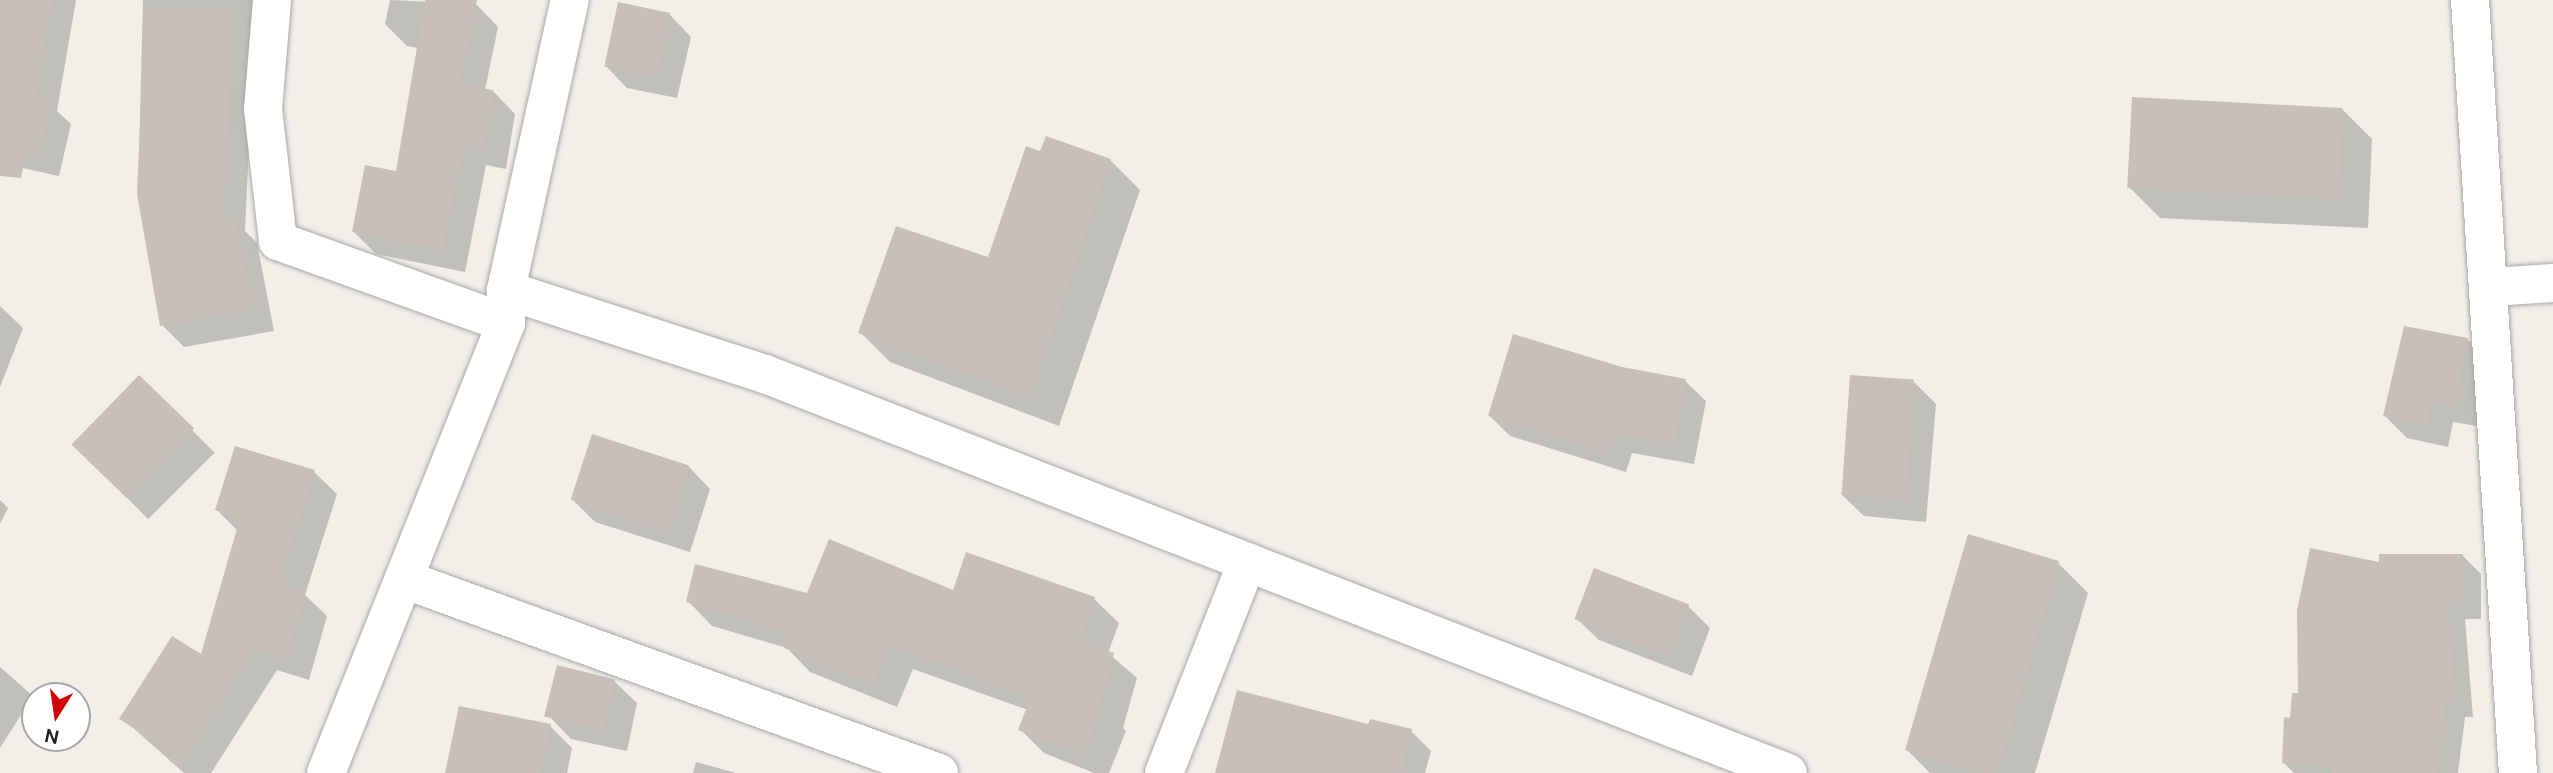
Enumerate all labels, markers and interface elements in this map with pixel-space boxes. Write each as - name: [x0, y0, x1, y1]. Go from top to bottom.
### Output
- north arrow: [21, 682, 91, 752]
- text: N: [43, 722, 61, 750]

